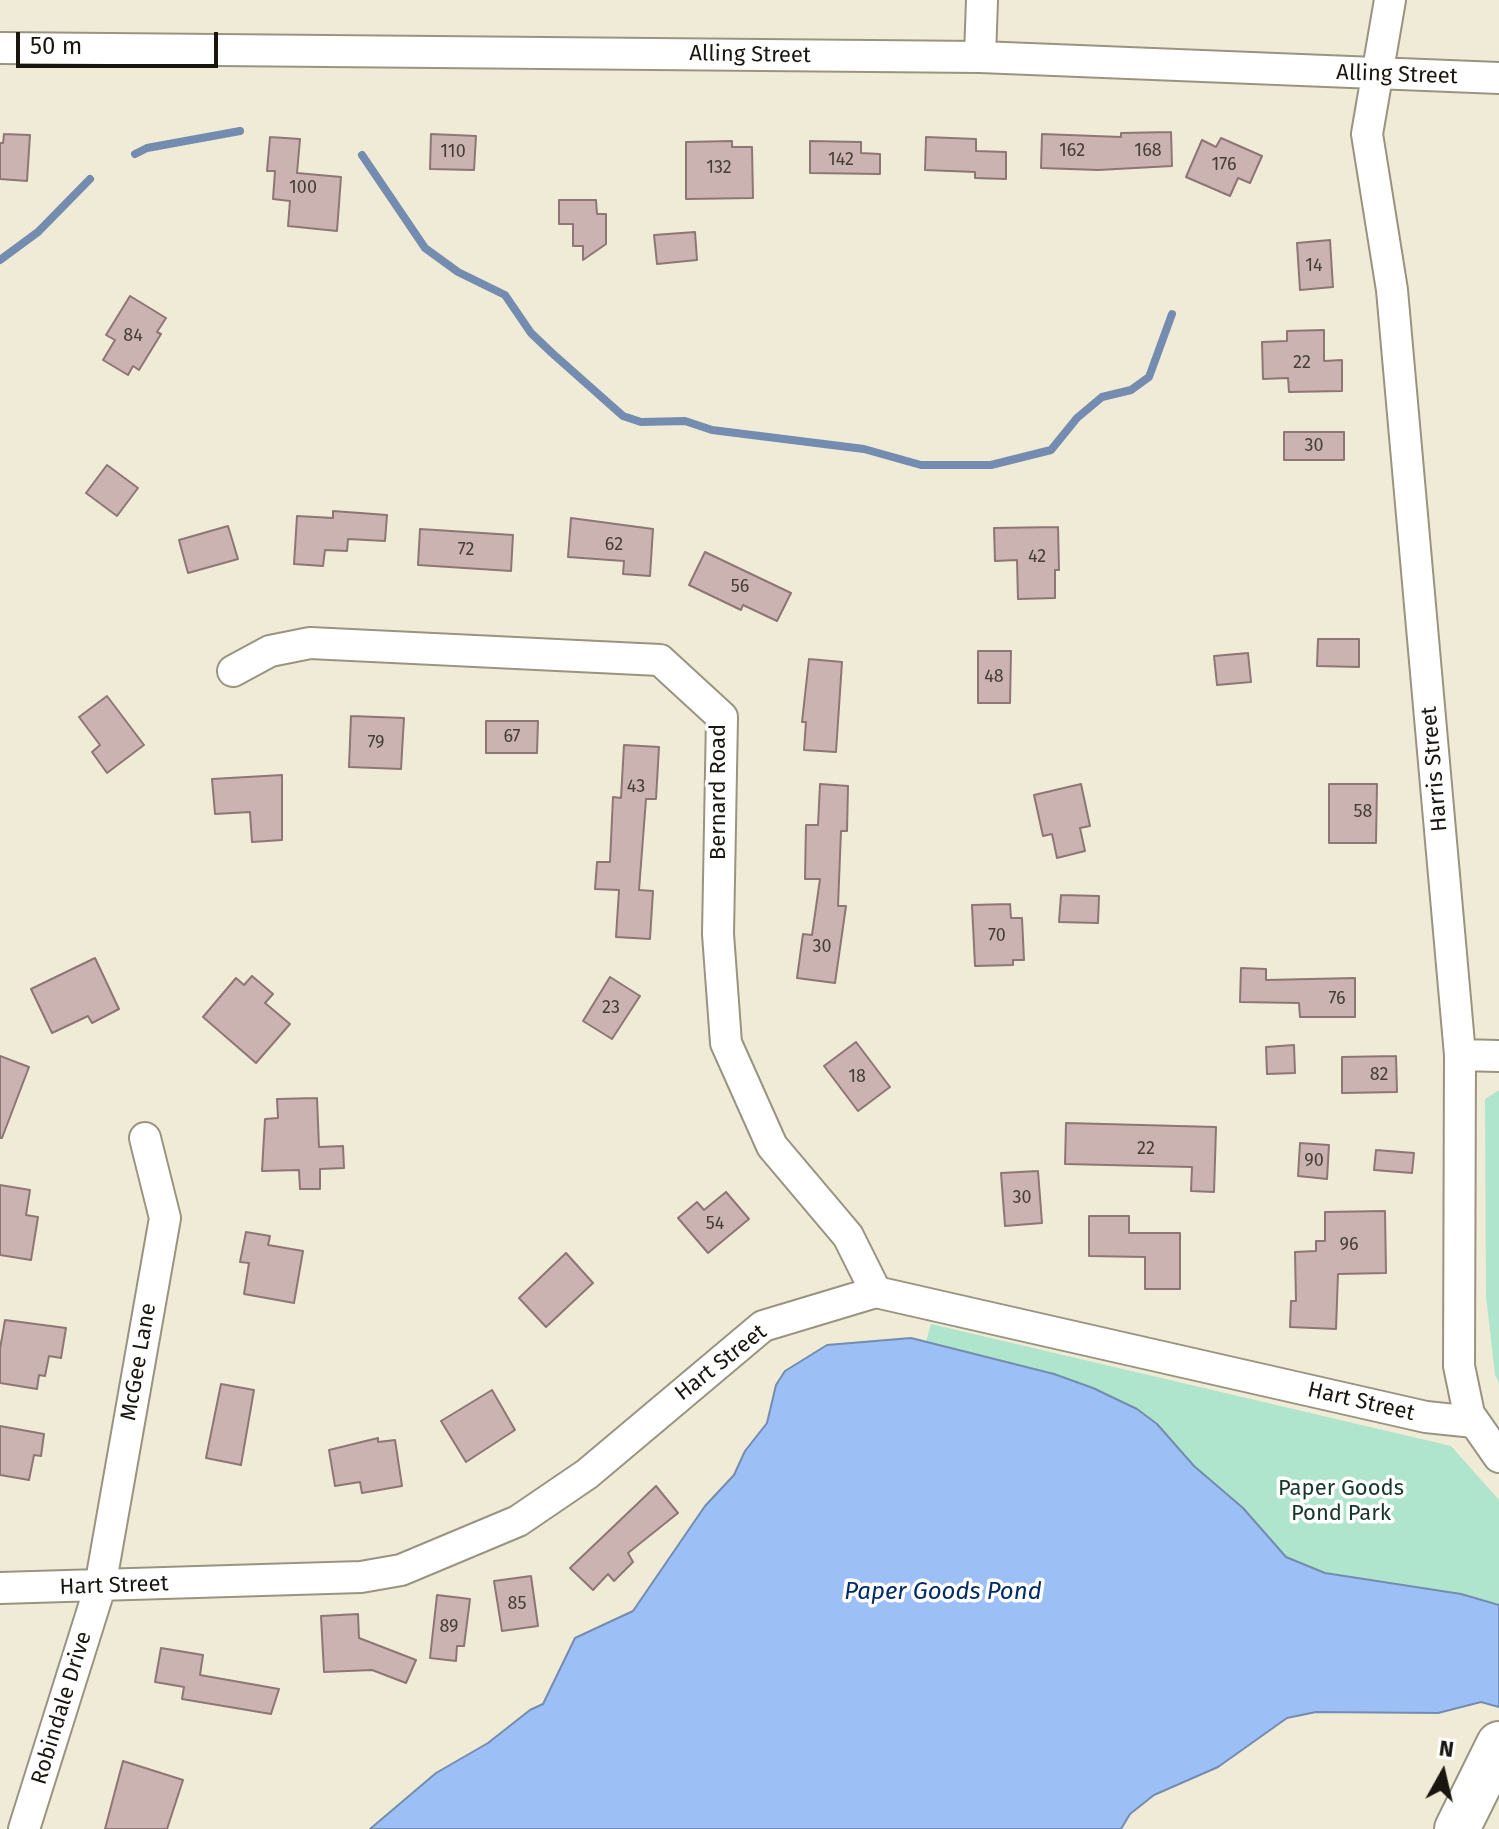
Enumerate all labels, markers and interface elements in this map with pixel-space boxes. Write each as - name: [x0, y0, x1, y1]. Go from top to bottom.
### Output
- scale bar: [20, 16, 222, 66]
- text: 50 m: [30, 32, 82, 60]
- street label: Alling Street: [689, 41, 811, 69]
- street label: Alling Street: [1336, 60, 1458, 90]
- house number: 162: [1059, 140, 1085, 162]
- house number: 168: [1134, 140, 1162, 162]
- house number: 110: [440, 141, 466, 163]
- house number: 142: [828, 149, 854, 171]
- house number: 176: [1212, 154, 1236, 176]
- house number: 132: [706, 157, 732, 179]
- house number: 100: [289, 177, 317, 199]
- house number: 14: [1305, 255, 1323, 277]
- house number: 84: [123, 325, 143, 347]
- house number: 22: [1293, 352, 1311, 374]
- house number: 30: [1304, 435, 1324, 457]
- house number: 62: [605, 534, 623, 556]
- house number: 72: [458, 539, 474, 561]
- house number: 42: [1028, 546, 1046, 568]
- house number: 56: [731, 576, 749, 598]
- house number: 48: [984, 666, 1004, 688]
- street label: Harris Street: [1416, 705, 1454, 833]
- street label: Bernard Road: [706, 724, 732, 860]
- house number: 67: [503, 726, 521, 748]
- house number: 79: [367, 732, 385, 754]
- house number: 43: [627, 776, 645, 798]
- house number: 58: [1354, 801, 1372, 823]
- house number: 70: [988, 925, 1006, 947]
- house number: 30: [812, 936, 832, 958]
- house number: 76: [1328, 988, 1346, 1010]
- house number: 23: [602, 997, 620, 1019]
- house number: 82: [1370, 1064, 1388, 1086]
- house number: 18: [848, 1066, 866, 1088]
- house number: 22: [1137, 1138, 1155, 1160]
- house number: 90: [1304, 1150, 1324, 1172]
- house number: 30: [1012, 1187, 1032, 1209]
- house number: 54: [706, 1213, 724, 1235]
- house number: 96: [1339, 1234, 1359, 1256]
- street label: McGee Lane: [116, 1301, 162, 1423]
- street label: Hart Street: [670, 1319, 772, 1407]
- street label: Hart Street: [1305, 1377, 1417, 1427]
- park label: Paper Goods Pond Park: [1278, 1476, 1404, 1528]
- street label: Hart Street: [59, 1571, 169, 1601]
- water label: Paper Goods Pond: [844, 1578, 1042, 1606]
- house number: 85: [508, 1593, 526, 1615]
- house number: 89: [439, 1616, 459, 1638]
- street label: Robindale Drive: [26, 1628, 98, 1788]
- north arrow: [1403, 1733, 1483, 1813]
- text: N: [1437, 1734, 1456, 1763]

